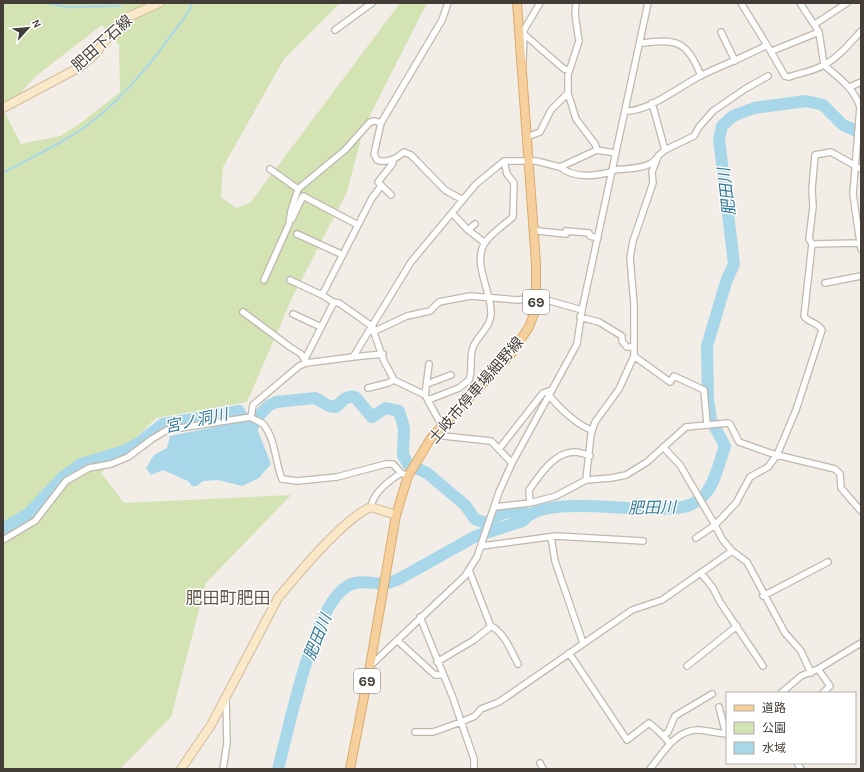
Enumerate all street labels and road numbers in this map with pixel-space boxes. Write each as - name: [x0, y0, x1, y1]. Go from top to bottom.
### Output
- street label: 肥田下石線: [68, 11, 136, 75]
- road number: 69: [523, 290, 549, 314]
- street label: 土岐市停車場細野線: [425, 333, 527, 447]
- road number: 69: [354, 669, 380, 693]

